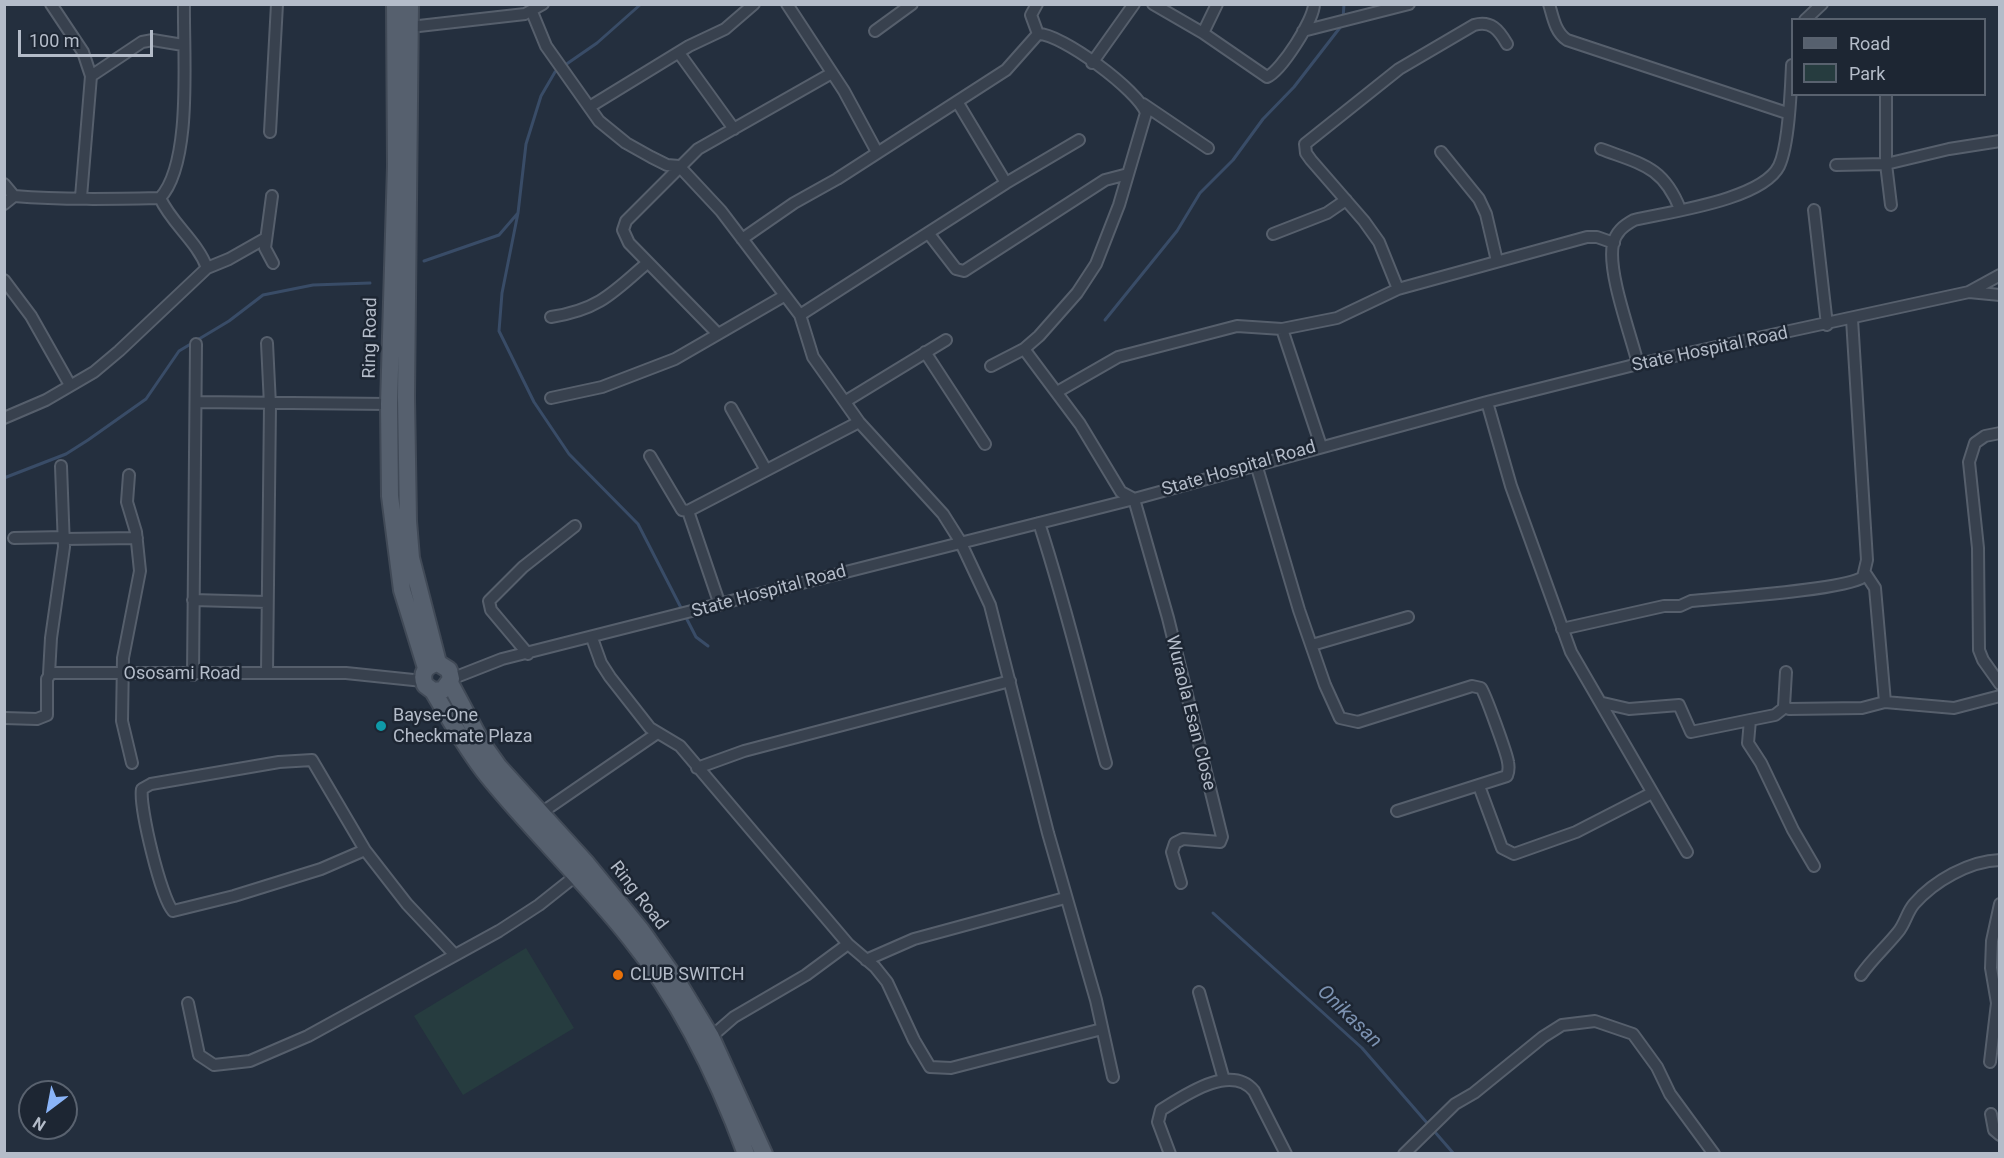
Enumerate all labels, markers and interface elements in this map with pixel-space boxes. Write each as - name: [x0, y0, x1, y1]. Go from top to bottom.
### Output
- scale bar: [21, 18, 156, 56]
- legend: [1791, 18, 1986, 96]
- text: 100 m: [29, 30, 80, 51]
- text: Road: [1849, 33, 1890, 54]
- text: Park: [1849, 63, 1885, 84]
- street label: Ring Road: [359, 297, 383, 379]
- street label: State Hospital Road: [1630, 323, 1790, 377]
- street label: State Hospital Road: [1160, 437, 1318, 501]
- street label: State Hospital Road: [689, 561, 849, 623]
- street label: Wuraola Esan Close: [1160, 633, 1220, 793]
- street label: Ososami Road: [124, 663, 240, 685]
- place label: Bayse-One Checkmate Plaza: [393, 705, 532, 748]
- marker: Bayse-One Checkmate Plaza: [374, 719, 388, 733]
- street label: Ring Road: [604, 857, 672, 935]
- place label: CLUB SWITCH: [630, 964, 745, 986]
- marker: CLUB SWITCH: [611, 968, 625, 982]
- water label: Onikasan: [1312, 980, 1386, 1054]
- north arrow: [18, 1080, 78, 1140]
- text: N: [29, 1113, 49, 1135]

